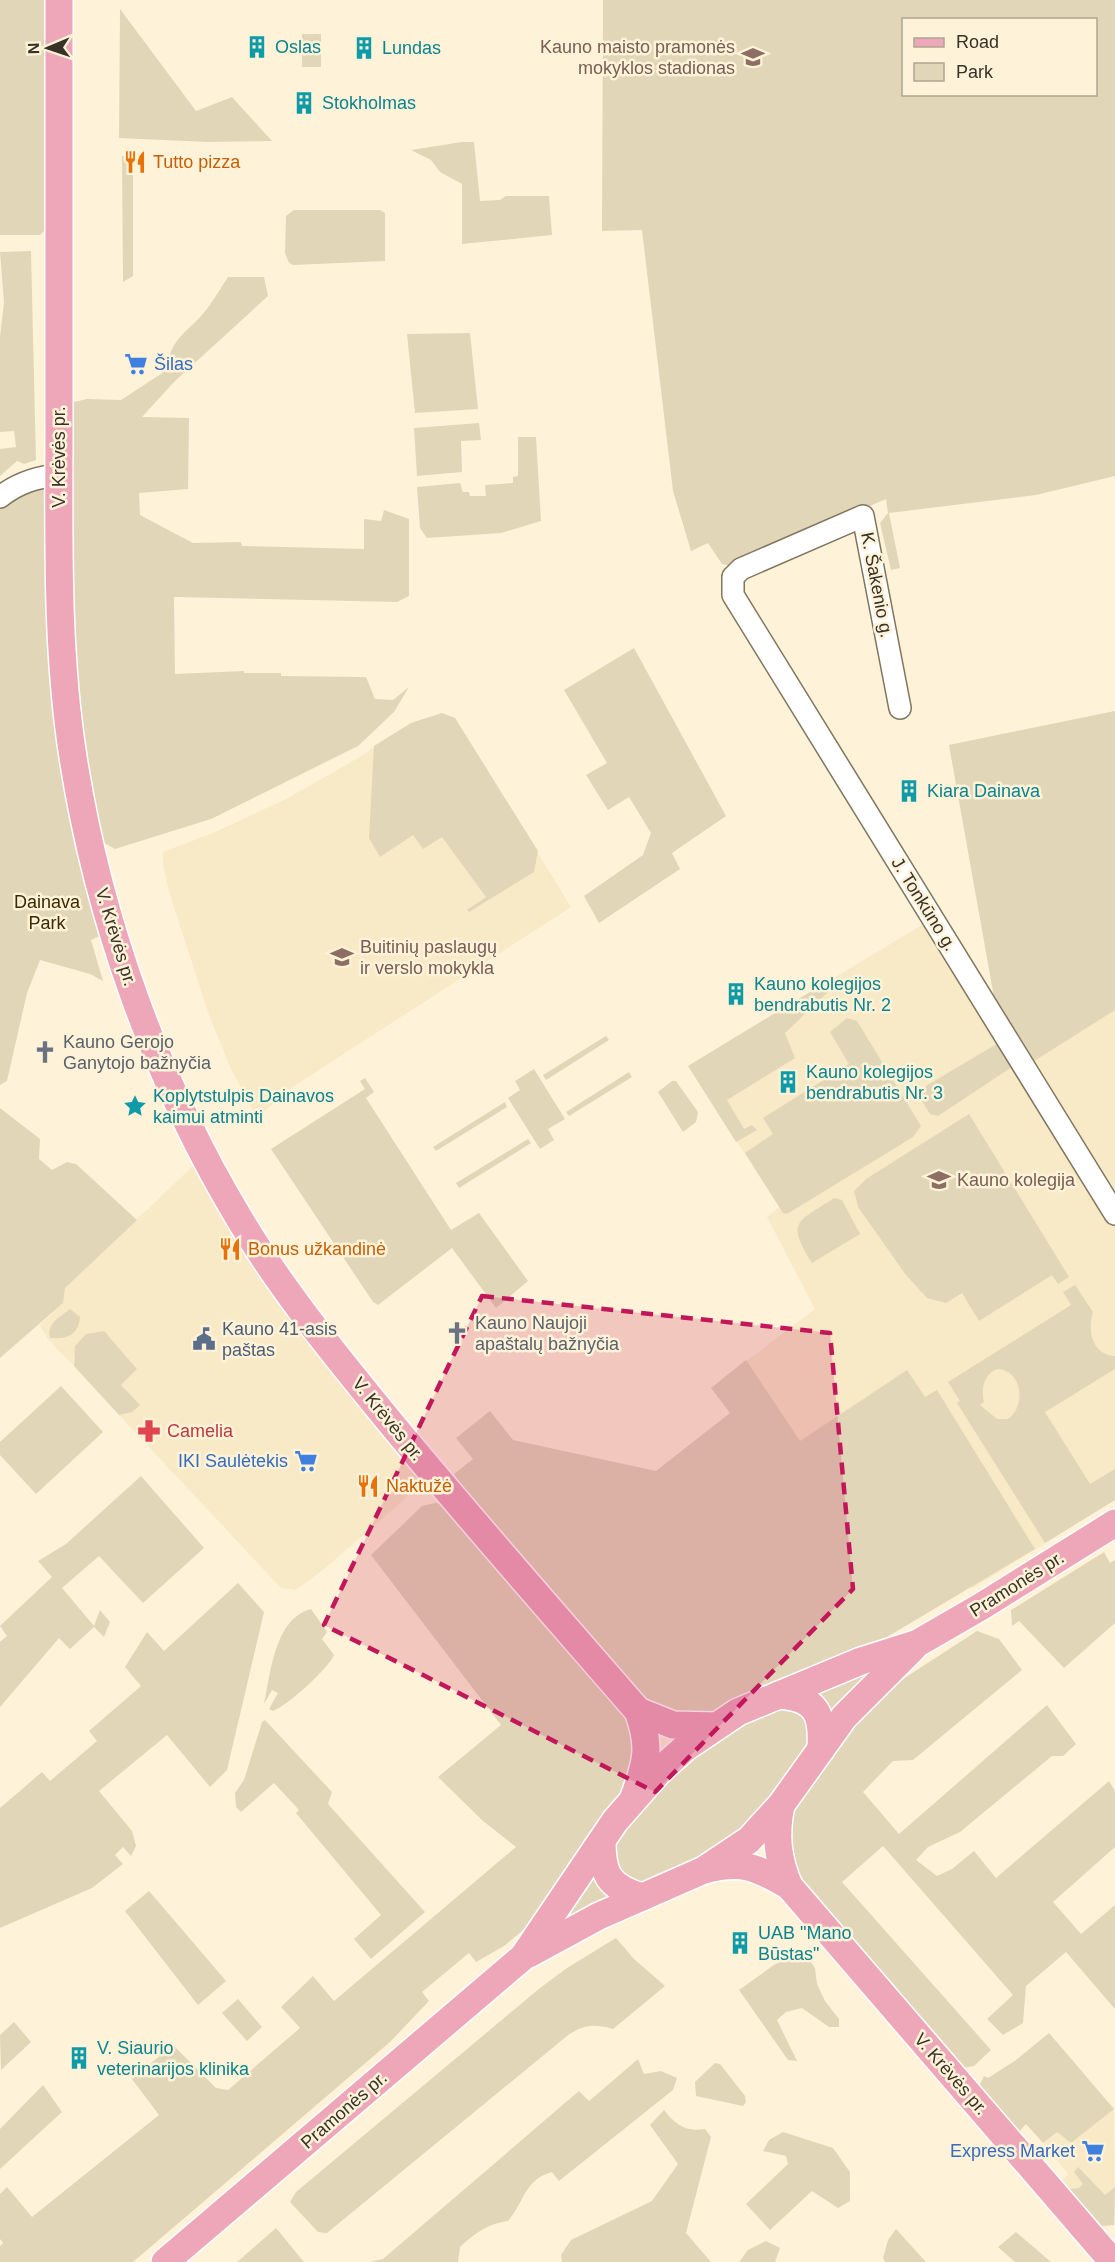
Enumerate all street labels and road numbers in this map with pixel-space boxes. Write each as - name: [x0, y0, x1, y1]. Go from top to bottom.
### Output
- street label: V. Krėvės pr.: [49, 406, 69, 508]
- street label: K. Šakenio g.: [857, 530, 898, 639]
- street label: J. Tonkūno g.: [887, 853, 961, 955]
- street label: V. Krėvės pr.: [92, 886, 140, 988]
- street label: V. Krėvės pr.: [348, 1373, 428, 1465]
- street label: Pramonės pr.: [966, 1547, 1068, 1621]
- street label: V. Krėvės pr.: [910, 2029, 992, 2119]
- street label: Pramonės pr.: [297, 2067, 391, 2153]

